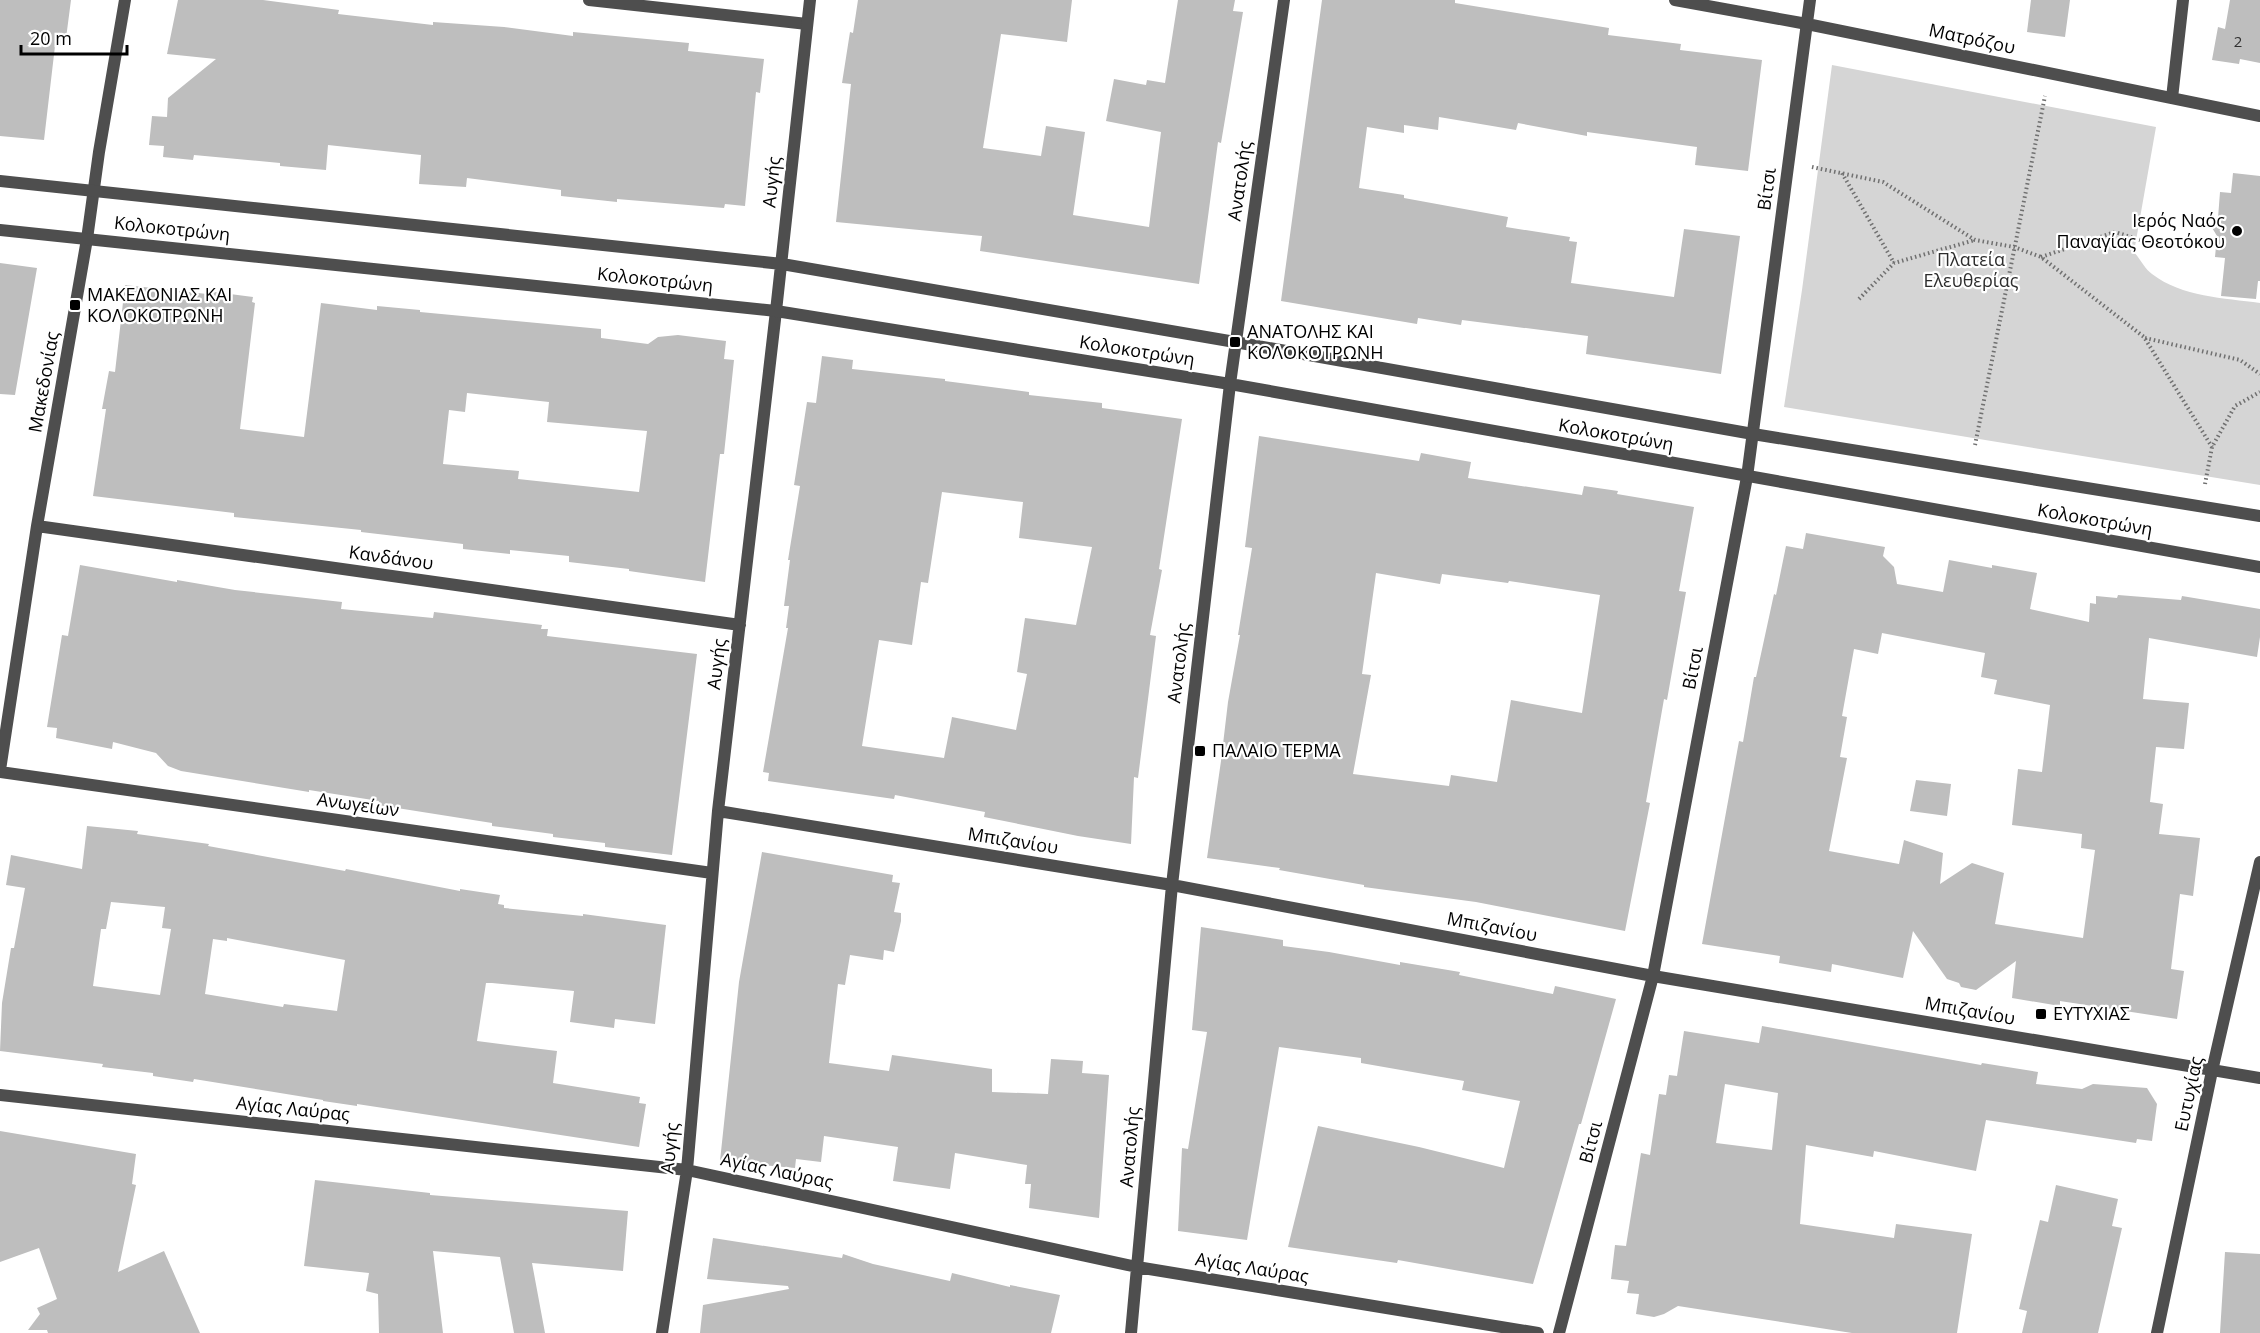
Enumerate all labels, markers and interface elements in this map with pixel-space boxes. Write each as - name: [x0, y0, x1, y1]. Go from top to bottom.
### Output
- street label: Ματρόζου: [1927, 17, 2018, 59]
- scale bar: [21, 18, 128, 56]
- text: 20 m: [30, 26, 72, 50]
- house number: 2: [2234, 31, 2242, 51]
- street label: Ανατολής: [1222, 139, 1257, 223]
- street label: Αυγής: [756, 155, 786, 209]
- street label: Βίτσι: [1751, 166, 1781, 212]
- place label: Ιερός Ναός Παναγίας Θεοτόκου: [2056, 208, 2225, 253]
- street label: Κολοκοτρώνη: [113, 210, 231, 246]
- marker: Ιερός Ναός Παναγίας Θεοτόκου: [2230, 224, 2244, 238]
- park label: Πλατεία Ελευθερίας: [1923, 247, 2019, 292]
- street label: Κολοκοτρώνη: [596, 261, 714, 297]
- place label: ΜΑΚΕΔΟΝΙΑΣ ΚΑΙ ΚΟΛΟΚΟΤΡΩΝΗ: [87, 282, 232, 327]
- marker: ΜΑΚΕΔΟΝΙΑΣ ΚΑΙ ΚΟΛΟΚΟΤΡΩΝΗ: [68, 298, 82, 312]
- place label: ΑΝΑΤΟΛΗΣ ΚΑΙ ΚΟΛΟΚΟΤΡΩΝΗ: [1247, 319, 1384, 364]
- street label: Μακεδονίας: [22, 329, 64, 434]
- street label: Κολοκοτρώνη: [1078, 329, 1197, 371]
- marker: ΑΝΑΤΟΛΗΣ ΚΑΙ ΚΟΛΟΚΟΤΡΩΝΗ: [1228, 335, 1242, 349]
- street label: Κολοκοτρώνη: [1557, 412, 1676, 456]
- street label: Κολοκοτρώνη: [2036, 497, 2155, 541]
- street label: Κανδάνου: [347, 539, 435, 575]
- street label: Ανατολής: [1161, 621, 1195, 704]
- street label: Αυγής: [701, 637, 731, 691]
- street label: Βίτσι: [1676, 644, 1708, 691]
- place label: ΠΑΛΑΙΟ ΤΕΡΜΑ: [1212, 738, 1341, 762]
- marker: ΠΑΛΑΙΟ ΤΕΡΜΑ: [1193, 744, 1207, 758]
- street label: Ανωγείων: [316, 786, 401, 822]
- street label: Μπιζανίου: [966, 821, 1060, 859]
- street label: Μπιζανίου: [1445, 906, 1539, 947]
- street label: Μπιζανίου: [1923, 990, 2017, 1030]
- place label: ΕΥΤΥΧΙΑΣ: [2053, 1001, 2130, 1025]
- marker: ΕΥΤΥΧΙΑΣ: [2034, 1007, 2048, 1021]
- street label: Ευτυχίας: [2168, 1054, 2208, 1133]
- street label: Αγίας Λαύρας: [235, 1090, 352, 1126]
- street label: Ανατολής: [1114, 1105, 1145, 1188]
- street label: Βίτσι: [1573, 1118, 1607, 1166]
- street label: Αυγής: [654, 1121, 684, 1175]
- street label: Αγίας Λαύρας: [719, 1146, 836, 1194]
- street label: Αγίας Λαύρας: [1194, 1246, 1311, 1288]

